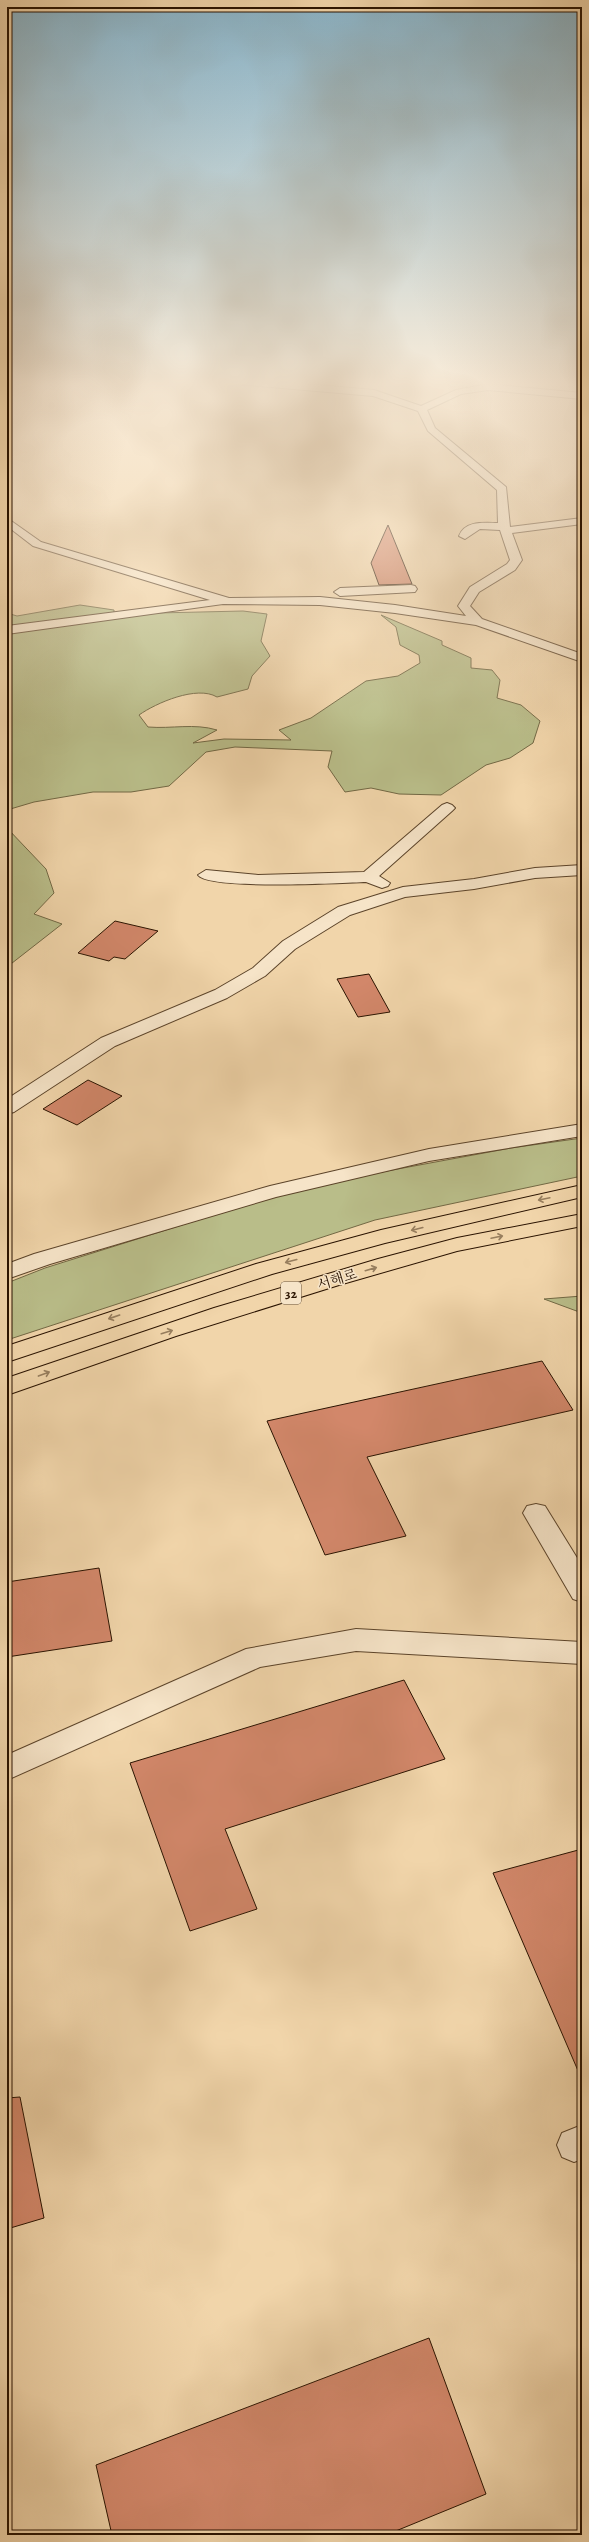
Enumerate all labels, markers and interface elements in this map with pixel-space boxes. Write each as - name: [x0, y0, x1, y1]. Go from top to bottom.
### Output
- one-way arrow: [538, 1195, 551, 1203]
- one-way arrow: [411, 1225, 424, 1233]
- one-way arrow: [490, 1233, 503, 1241]
- one-way arrow: [285, 1258, 298, 1265]
- street label: 서해로: [315, 1264, 360, 1294]
- one-way arrow: [364, 1265, 377, 1272]
- road number: 32: [281, 1282, 301, 1304]
- one-way arrow: [108, 1314, 121, 1321]
- one-way arrow: [160, 1328, 173, 1335]
- one-way arrow: [37, 1370, 50, 1377]

